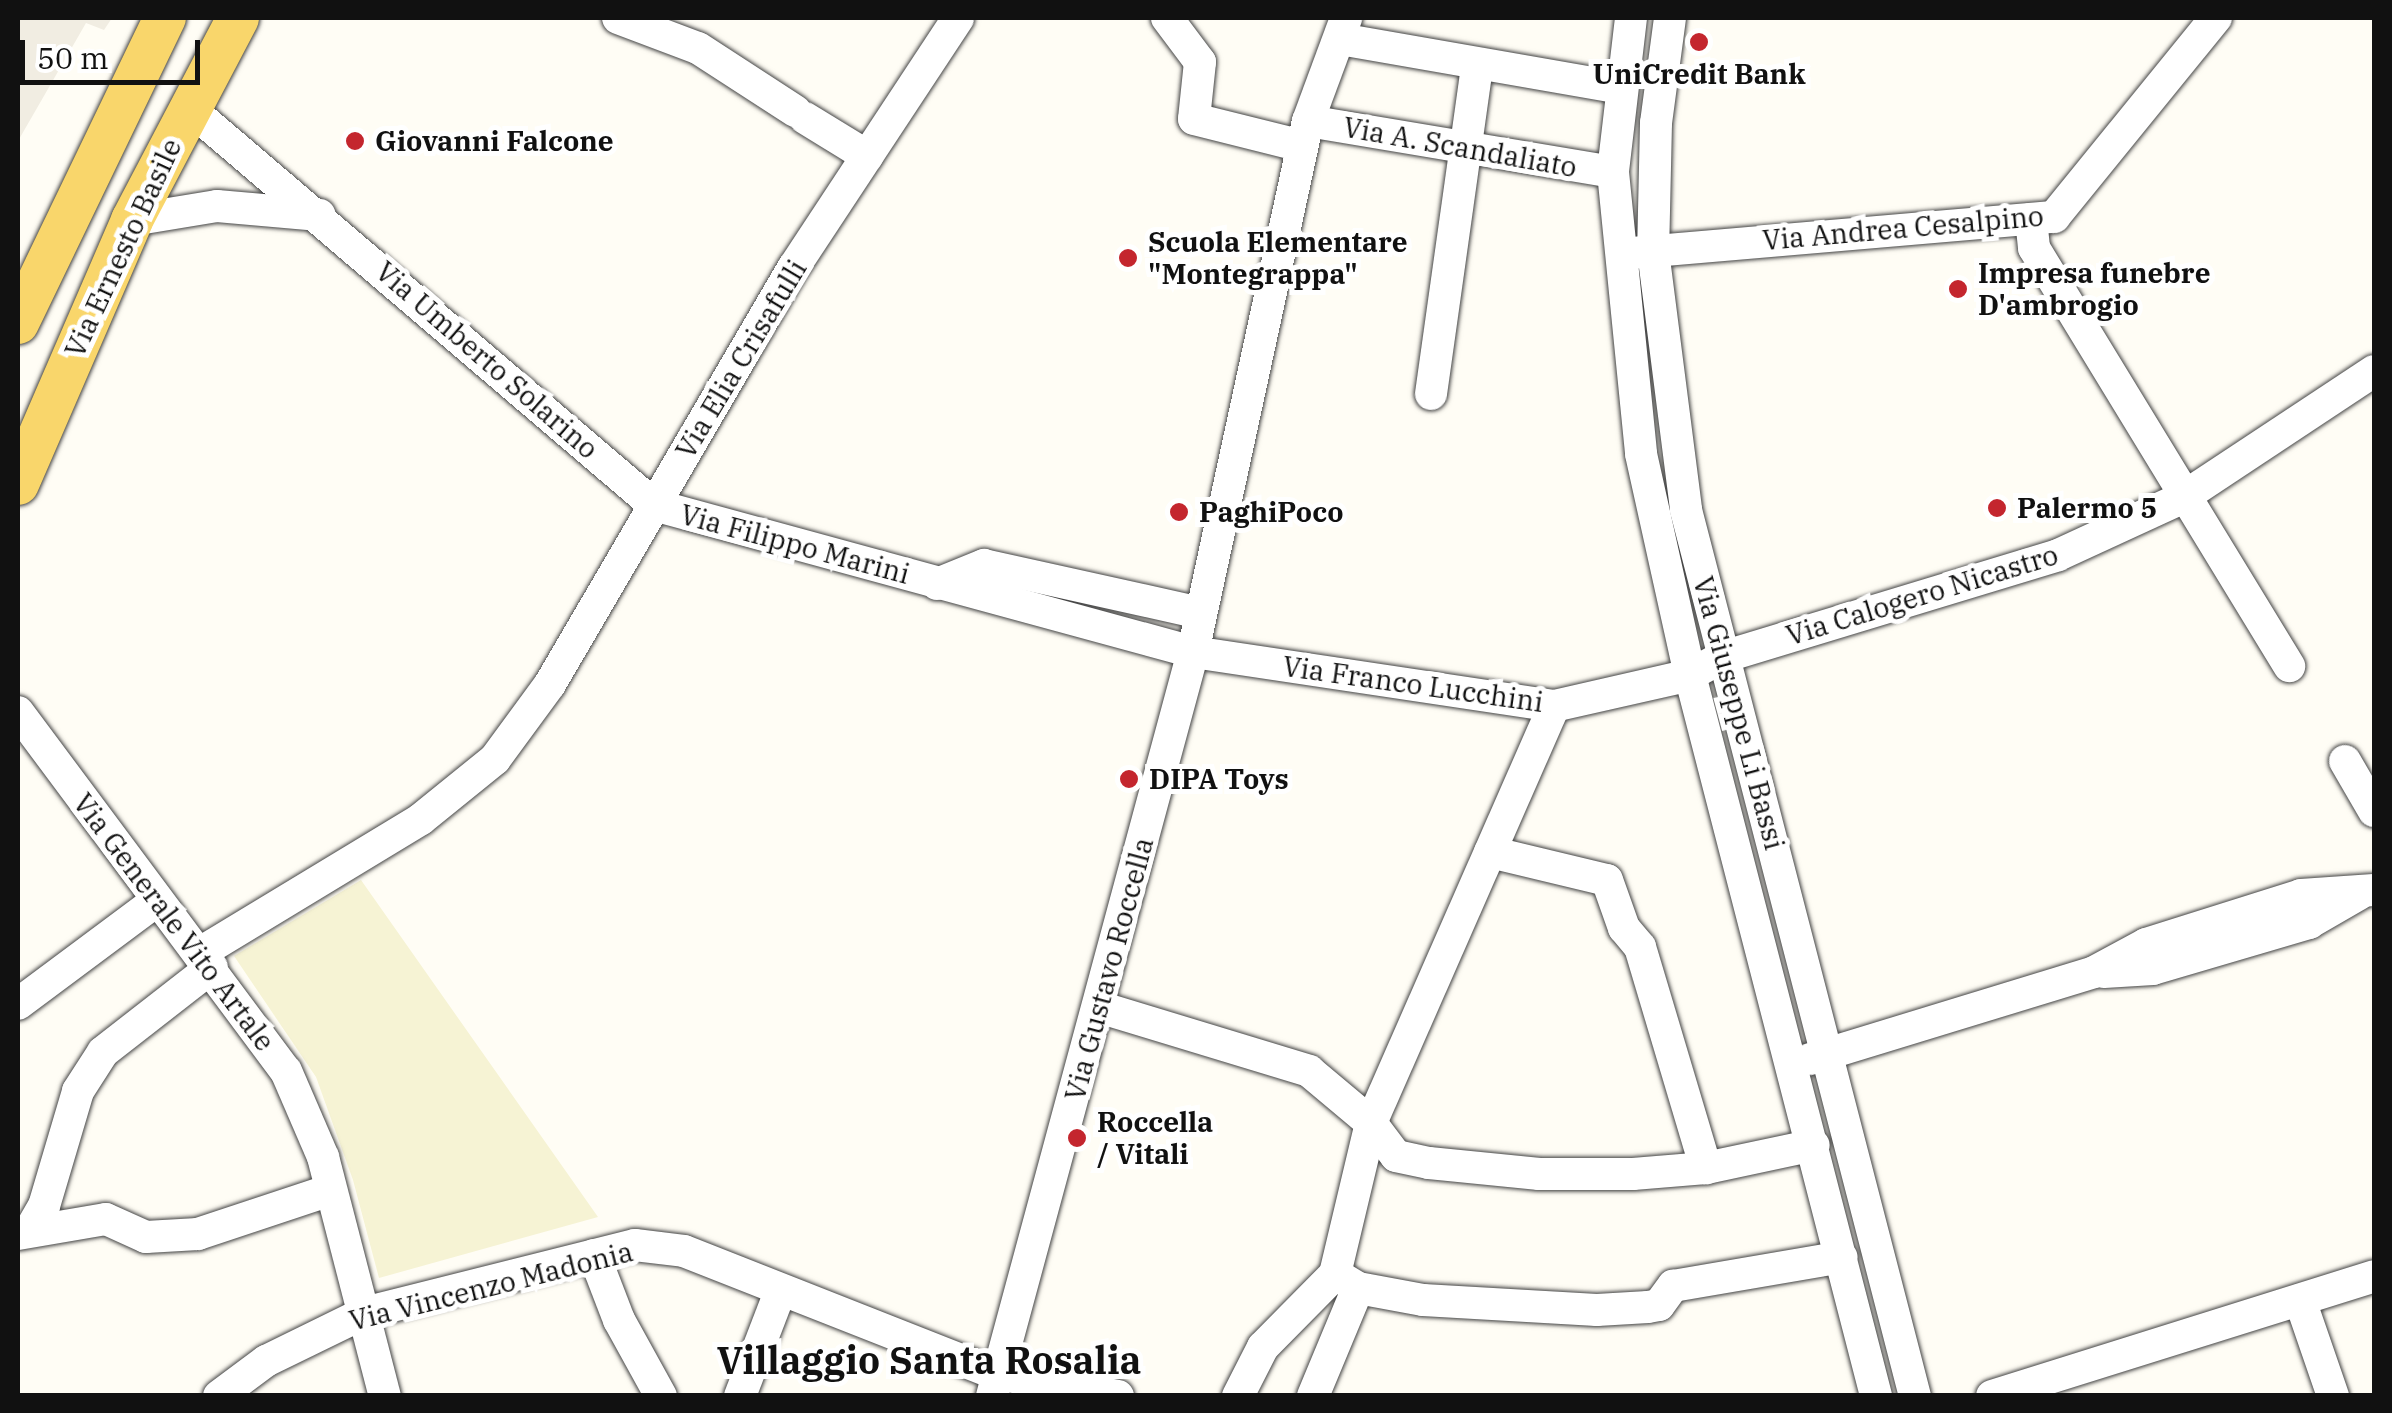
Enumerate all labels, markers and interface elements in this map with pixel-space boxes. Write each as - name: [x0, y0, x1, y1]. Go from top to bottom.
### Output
- scale bar: [25, 20, 205, 82]
- marker: UniCredit Bank: [1688, 31, 1710, 53]
- text: 50 m: [37, 38, 109, 77]
- place label: UniCredit Bank: [1592, 57, 1806, 91]
- street label: Via A. Scandaliato: [1341, 110, 1579, 184]
- place label: Giovanni Falcone: [375, 124, 614, 158]
- marker: Giovanni Falcone: [344, 130, 366, 152]
- street label: Via Ernesto Basile: [58, 133, 188, 363]
- street label: Via Andrea Cesalpino: [1761, 199, 2045, 257]
- place label: Scuola Elementare "Montegrappa": [1148, 225, 1408, 291]
- marker: Scuola Elementare "Montegrappa": [1117, 247, 1139, 269]
- street label: Via Umberto Solarino: [369, 254, 605, 466]
- street label: Via Elia Crisafulli: [668, 254, 814, 464]
- place label: Impresa funebre D'ambrogio: [1978, 256, 2210, 322]
- marker: Impresa funebre D'ambrogio: [1947, 278, 1969, 300]
- place label: Palermo 5: [2017, 491, 2157, 525]
- place label: PaghiPoco: [1199, 495, 1343, 529]
- street label: Via Filippo Marini: [677, 497, 913, 591]
- marker: Palermo 5: [1986, 497, 2008, 519]
- marker: PaghiPoco: [1168, 501, 1190, 523]
- street label: Via Calogero Nicastro: [1782, 538, 2062, 652]
- street label: Via Giuseppe Li Bassi: [1686, 573, 1792, 853]
- street label: Via Franco Lucchini: [1281, 649, 1545, 719]
- place label: DIPA Toys: [1149, 762, 1289, 796]
- marker: DIPA Toys: [1118, 768, 1140, 790]
- street label: Via Generale Vito Artale: [66, 787, 282, 1057]
- street label: Via Gustavo Roccella: [1058, 834, 1160, 1104]
- place label: Roccella / Vitali: [1097, 1105, 1213, 1171]
- marker: Roccella / Vitali: [1066, 1127, 1088, 1149]
- street label: Via Vincenzo Madonia: [346, 1234, 636, 1338]
- district label: Villaggio Santa Rosalia: [717, 1337, 1141, 1383]

